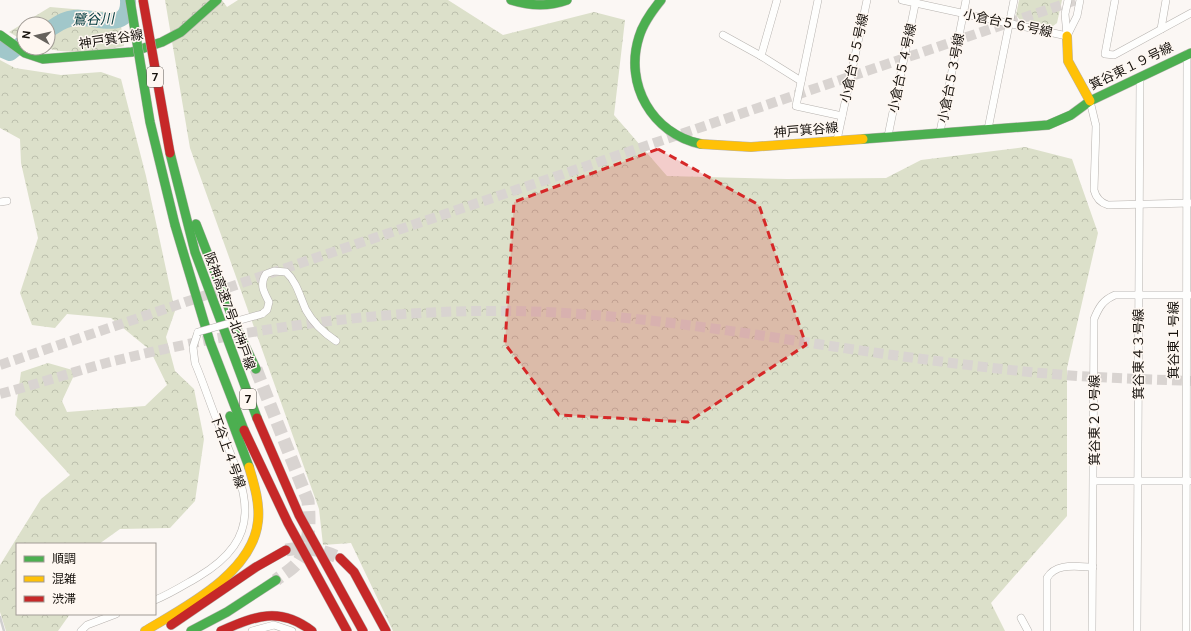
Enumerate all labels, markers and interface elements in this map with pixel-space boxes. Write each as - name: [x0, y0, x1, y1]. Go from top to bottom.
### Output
- street label: 小倉台５６号線: [962, 5, 1054, 41]
- water label: 鷺谷川: [72, 9, 116, 29]
- street label: 小倉台５５号線: [836, 12, 872, 104]
- north arrow: [16, 16, 56, 56]
- street label: 小倉台５４号線: [884, 22, 920, 114]
- street label: 神戸箕谷線: [78, 26, 144, 52]
- text: N: [19, 30, 34, 40]
- street label: 小倉台５３号線: [934, 32, 968, 124]
- street label: 箕谷東１９号線: [1086, 38, 1176, 94]
- road number: 7: [147, 67, 163, 87]
- street label: 神戸箕谷線: [773, 119, 839, 141]
- street label: 阪神高速7号北神戸線: [201, 250, 259, 372]
- street label: 箕谷東１号線: [1165, 301, 1182, 379]
- street label: 箕谷東４３号線: [1130, 308, 1147, 400]
- street label: 箕谷東２０号線: [1086, 374, 1103, 466]
- road number: 7: [240, 389, 256, 409]
- street label: 下谷上４号線: [207, 411, 249, 491]
- legend: [16, 543, 156, 615]
- text: 順調: [52, 551, 76, 567]
- text: 混雑: [52, 571, 76, 587]
- text: 渋滞: [52, 591, 76, 607]

